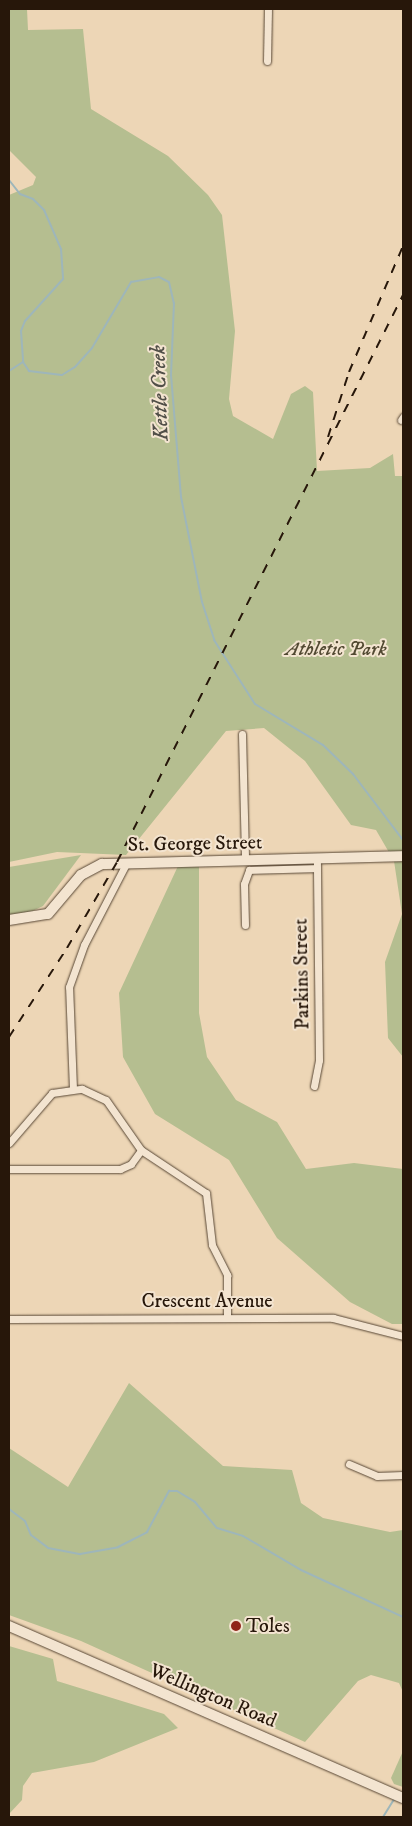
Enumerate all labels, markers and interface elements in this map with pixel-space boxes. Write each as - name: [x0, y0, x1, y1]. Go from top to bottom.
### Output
- water label: Kettle Creek: [146, 345, 174, 441]
- park label: Athletic Park: [285, 637, 387, 661]
- street label: St. George Street: [127, 831, 263, 857]
- street label: Parkins Street: [289, 918, 315, 1030]
- street label: Crescent Avenue: [141, 1289, 273, 1313]
- place label: Toles: [246, 1614, 290, 1638]
- marker: Toles: [230, 1620, 242, 1632]
- street label: Wellington Road: [146, 1659, 280, 1733]

